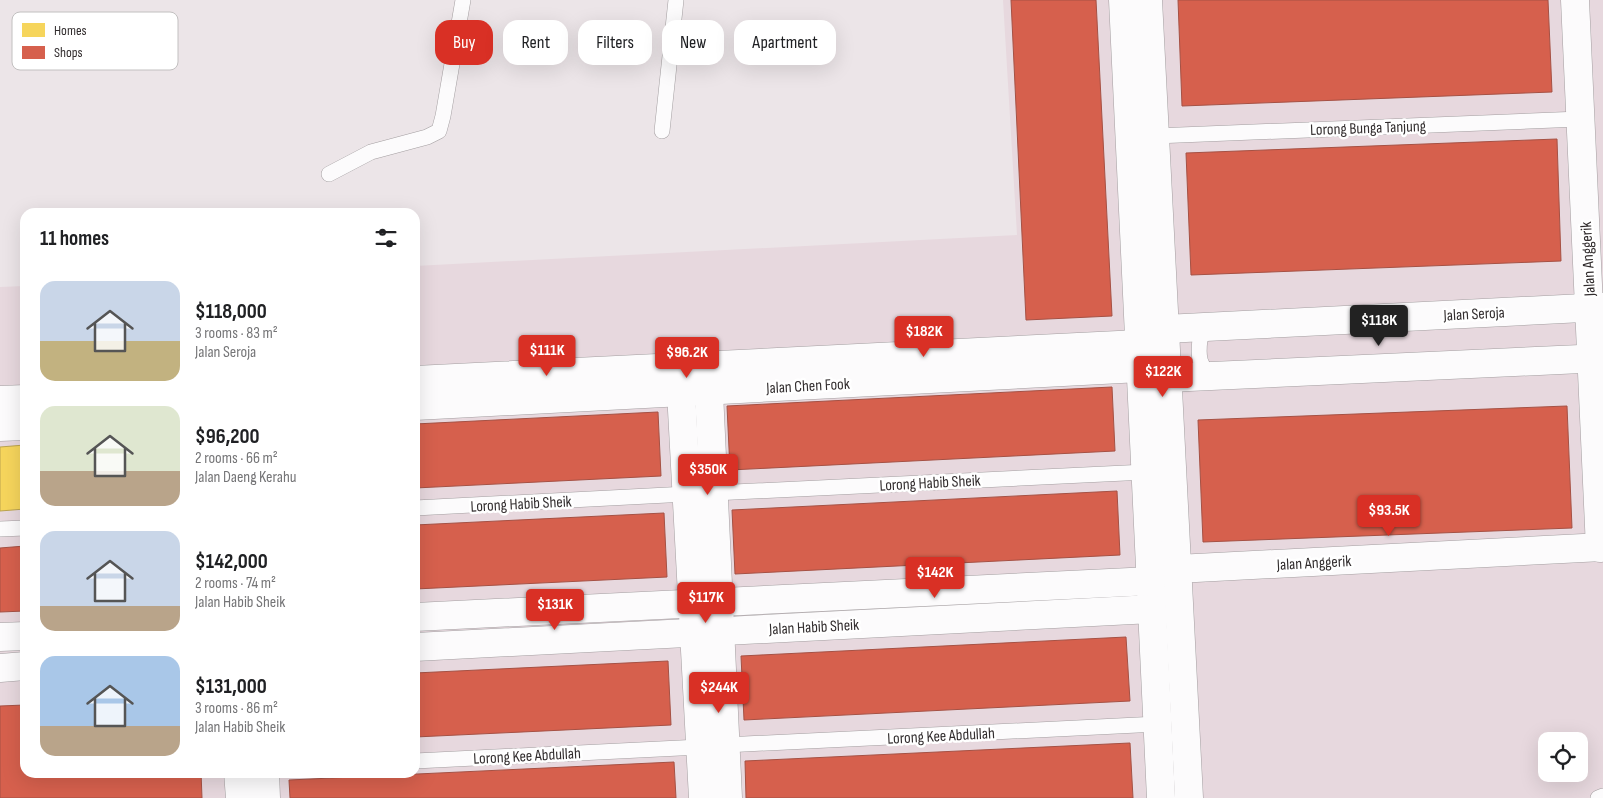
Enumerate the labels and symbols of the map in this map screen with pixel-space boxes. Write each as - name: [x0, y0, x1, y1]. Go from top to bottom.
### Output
- legend: [12, 12, 178, 70]
- text: Homes: [54, 22, 87, 39]
- text: Shops: [54, 44, 83, 61]
- street label: Lorong Bunga Tanjung: [1310, 117, 1426, 140]
- street label: Jalan Anggerik: [1577, 221, 1600, 298]
- street label: Jalan Seroja: [1442, 303, 1505, 326]
- pin: $118K: [1344, 304, 1414, 347]
- pin: $182K: [889, 316, 959, 358]
- pin: $111K: [512, 334, 582, 377]
- pin: $96.2K: [646, 336, 728, 379]
- pin: $122K: [1128, 356, 1198, 398]
- street label: Jalan Chen Fook: [765, 375, 850, 398]
- pin: $350K: [673, 454, 743, 496]
- street label: Lorong Habib Sheik: [879, 471, 981, 496]
- street label: Lorong Habib Sheik: [470, 492, 572, 517]
- pin: $93.5K: [1348, 494, 1430, 537]
- street label: Jalan Anggerik: [1275, 552, 1352, 575]
- pin: $142K: [900, 556, 970, 599]
- pin: $117K: [671, 582, 741, 624]
- pin: $131K: [520, 588, 590, 631]
- street label: Jalan Habib Sheik: [768, 616, 860, 639]
- pin: $244K: [684, 672, 754, 714]
- street label: Lorong Kee Abdullah: [887, 724, 995, 749]
- street label: Lorong Kee Abdullah: [473, 744, 581, 769]

